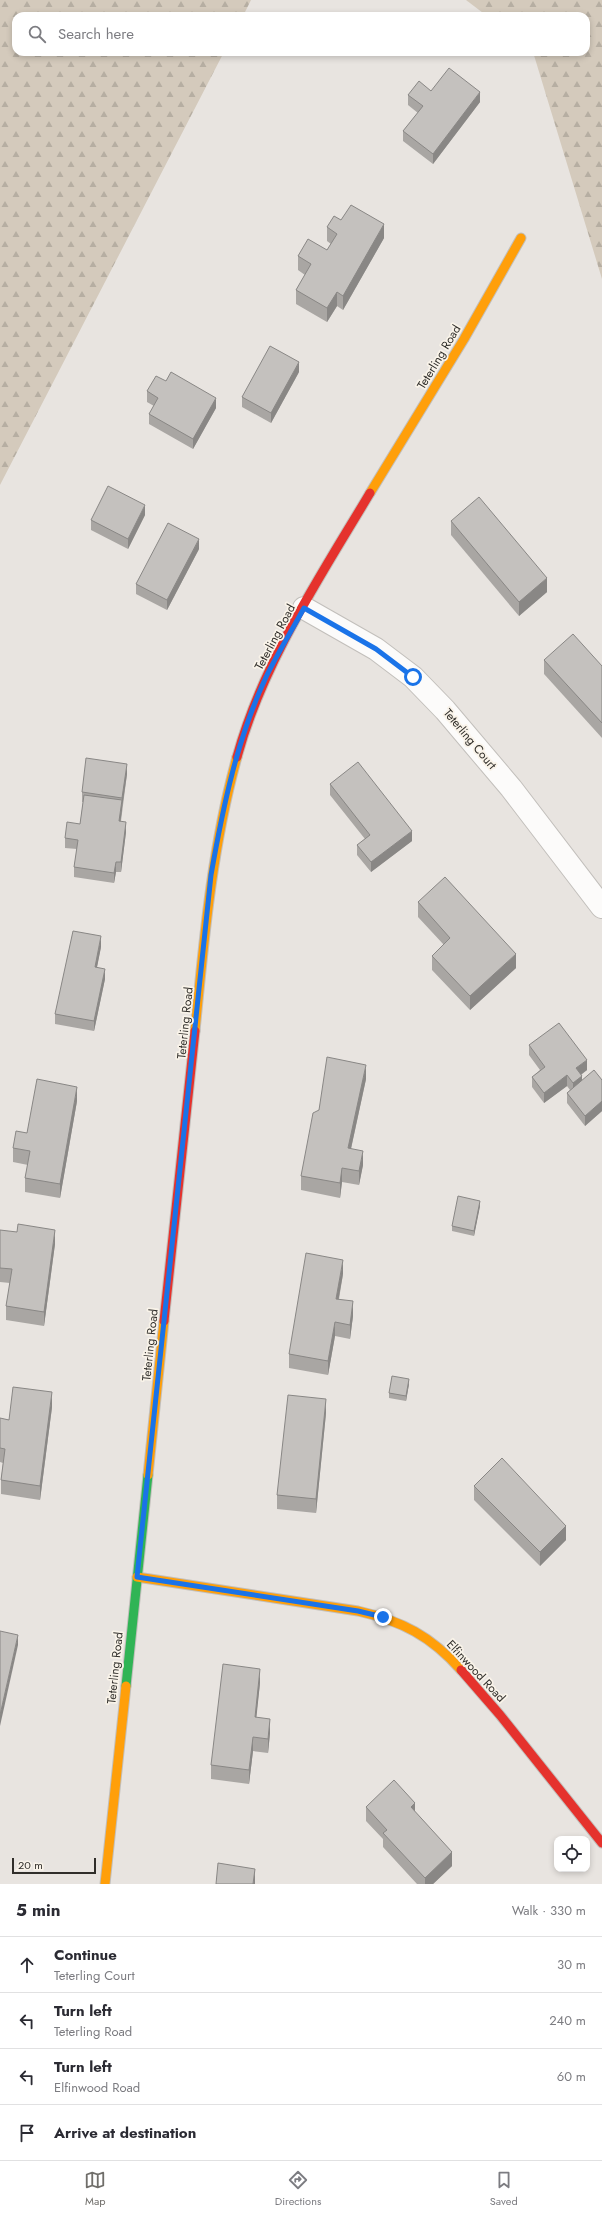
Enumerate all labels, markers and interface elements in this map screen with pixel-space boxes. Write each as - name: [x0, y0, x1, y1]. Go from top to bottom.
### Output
- search box: [12, 12, 590, 56]
- icon: search: [26, 23, 48, 45]
- text: Search here: [58, 23, 134, 45]
- street label: Teterling Road: [413, 321, 465, 393]
- street label: Teterling Road: [250, 601, 300, 673]
- route start: [404, 668, 422, 686]
- street label: Teterling Court: [439, 705, 501, 773]
- street label: Teterling Road: [172, 986, 198, 1060]
- street label: Teterling Road: [137, 1308, 163, 1382]
- route end: [374, 1608, 392, 1626]
- street label: Teterling Road: [102, 1631, 128, 1705]
- street label: Elfinwood Road: [442, 1636, 510, 1706]
- map controls: [554, 1836, 590, 1872]
- button: locate: [554, 1836, 590, 1872]
- scale bar: [12, 1856, 96, 1875]
- text: 20 m: [18, 1857, 43, 1873]
- text: 5 min: [16, 1898, 60, 1922]
- text: Walk · 330 m: [512, 1901, 586, 1920]
- text: Continue: [54, 1944, 117, 1966]
- icon: ahead: [16, 1954, 38, 1976]
- text: 30 m: [557, 1955, 586, 1974]
- text: Teterling Court: [54, 1966, 135, 1985]
- text: Turn left: [54, 2000, 112, 2022]
- icon: left: [16, 2010, 38, 2032]
- text: 240 m: [549, 2011, 586, 2030]
- text: Teterling Road: [54, 2022, 132, 2041]
- text: Turn left: [54, 2056, 112, 2078]
- icon: left: [16, 2066, 38, 2088]
- text: 60 m: [557, 2067, 586, 2086]
- text: Elfinwood Road: [54, 2078, 140, 2097]
- icon: arrive: [16, 2122, 38, 2144]
- text: Arrive at destination: [54, 2122, 196, 2144]
- tab: Map: [84, 2169, 106, 2209]
- tab: Directions: [275, 2169, 321, 2209]
- tab: Saved: [490, 2169, 518, 2209]

